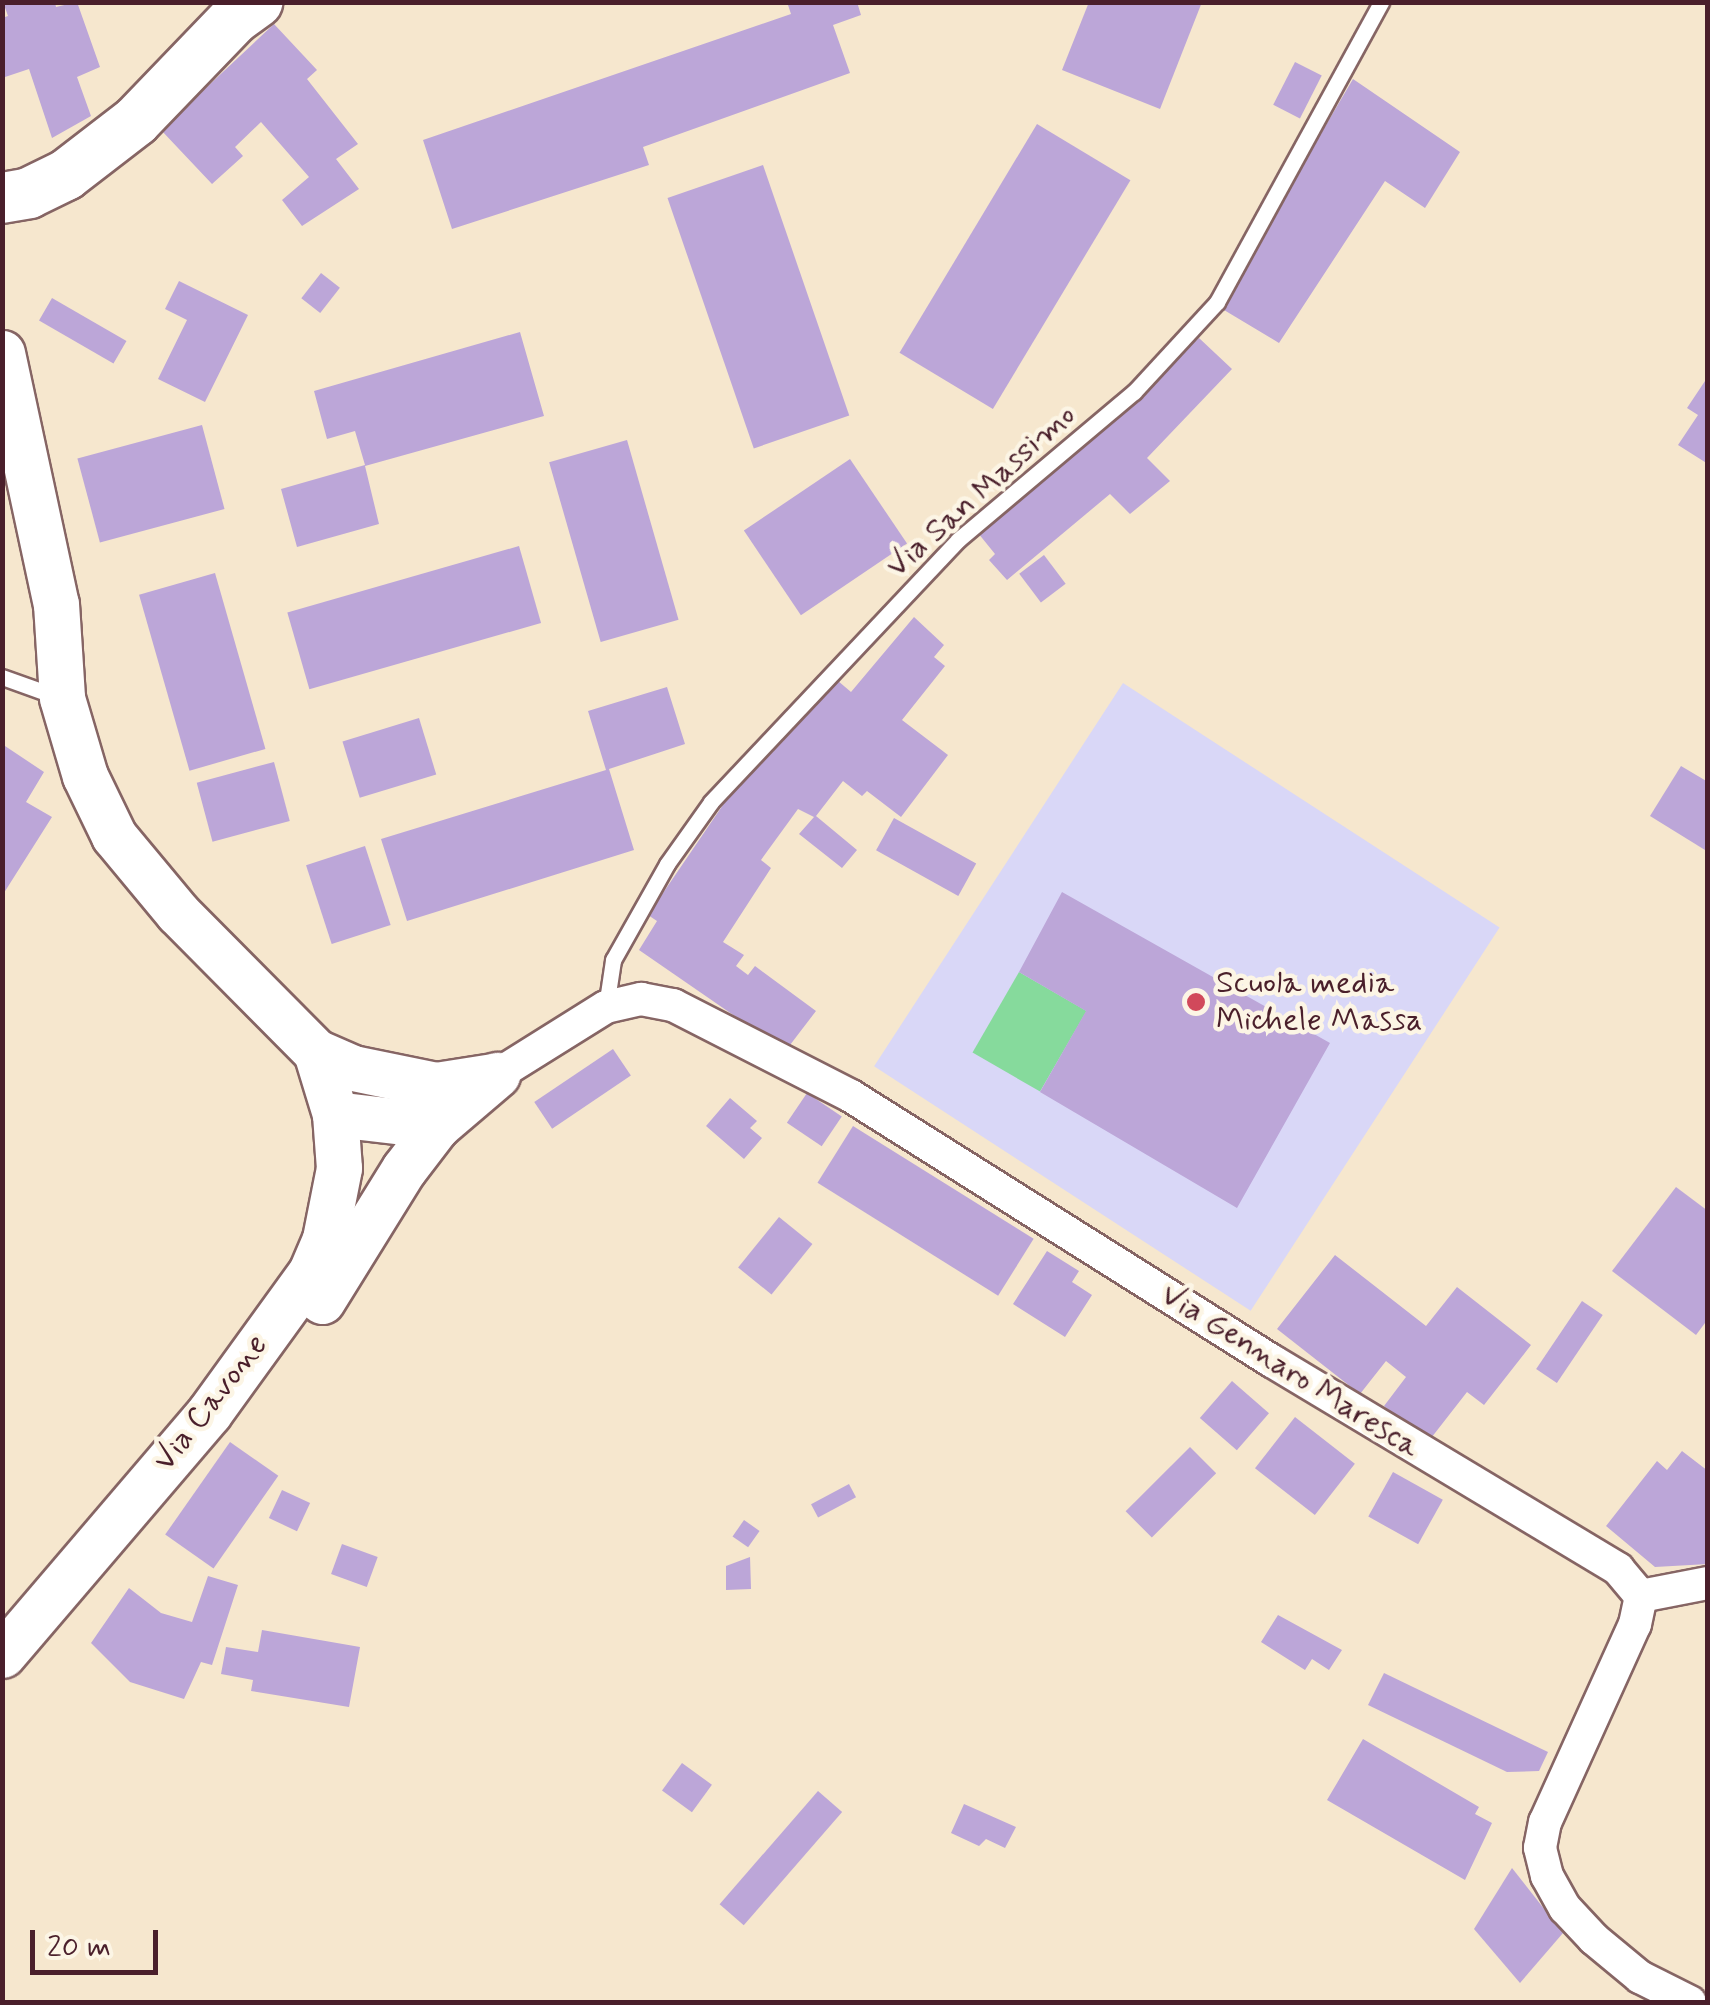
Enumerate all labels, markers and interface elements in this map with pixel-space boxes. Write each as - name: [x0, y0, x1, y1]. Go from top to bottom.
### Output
- street label: Via San Massimo: [883, 400, 1079, 582]
- place label: Scuola media Michele Massa: [1216, 965, 1417, 1040]
- marker: Scuola media Michele Massa: [1185, 991, 1207, 1013]
- street label: Via Gennaro Maresca: [1154, 1276, 1426, 1466]
- street label: Via Cavone: [147, 1328, 275, 1478]
- scale bar: [35, 1910, 162, 1972]
- text: 20 m: [47, 1928, 111, 1967]

